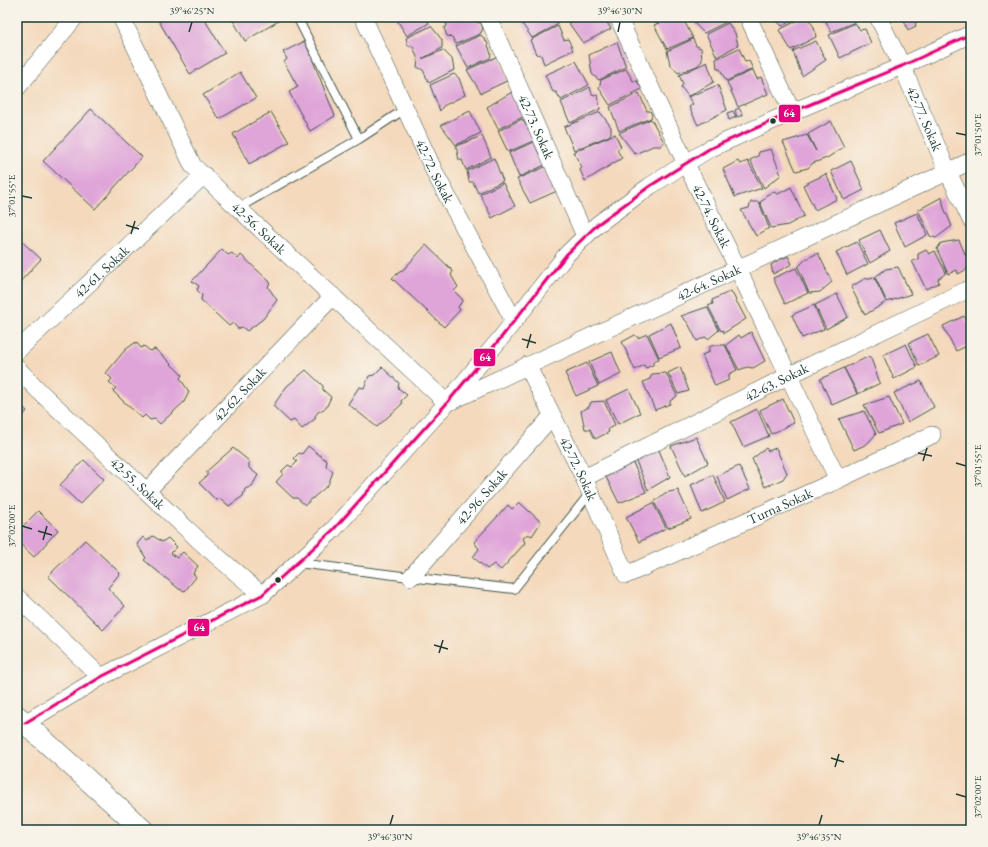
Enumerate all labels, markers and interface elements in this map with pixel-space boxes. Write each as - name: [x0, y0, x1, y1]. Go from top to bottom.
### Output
- text: 39°46'25"N: [170, 4, 215, 17]
- text: 39°46'30"N: [598, 4, 643, 17]
- street label: 42-77. Sokak: [903, 84, 947, 154]
- street label: 42-73. Sokak: [514, 92, 559, 162]
- line badge: 64: [778, 104, 801, 123]
- text: 64: [783, 106, 795, 120]
- text: 37°01'50"E: [971, 113, 984, 156]
- unlabelled marker: [768, 116, 778, 126]
- street label: 42-72. Sokak: [412, 136, 458, 206]
- text: 37°01'55"E: [5, 174, 18, 217]
- street label: 42-74. Sokak: [688, 181, 735, 251]
- street label: 42-56. Sokak: [228, 198, 291, 258]
- street label: 42-61. Sokak: [70, 241, 133, 302]
- street label: 42-64. Sokak: [674, 259, 744, 305]
- line badge: 64: [473, 348, 496, 367]
- text: 64: [479, 350, 491, 364]
- street label: 42-63. Sokak: [741, 358, 812, 405]
- street label: 42-62. Sokak: [209, 363, 270, 425]
- street label: 42-72. Sokak: [556, 434, 602, 504]
- text: 37°01'55"E: [971, 444, 984, 487]
- street label: 42-55. Sokak: [107, 453, 169, 514]
- street label: 42-96. Sokak: [452, 464, 511, 528]
- street label: Turna Sokak: [745, 483, 816, 528]
- text: 37°02'00"E: [5, 504, 18, 547]
- unlabelled marker: [273, 575, 283, 585]
- line badge: 64: [187, 618, 210, 637]
- text: 64: [193, 620, 205, 634]
- text: 37°02'00"E: [971, 775, 984, 818]
- text: 39°46'30"N: [368, 830, 413, 843]
- text: 39°46'35"N: [797, 830, 842, 843]

